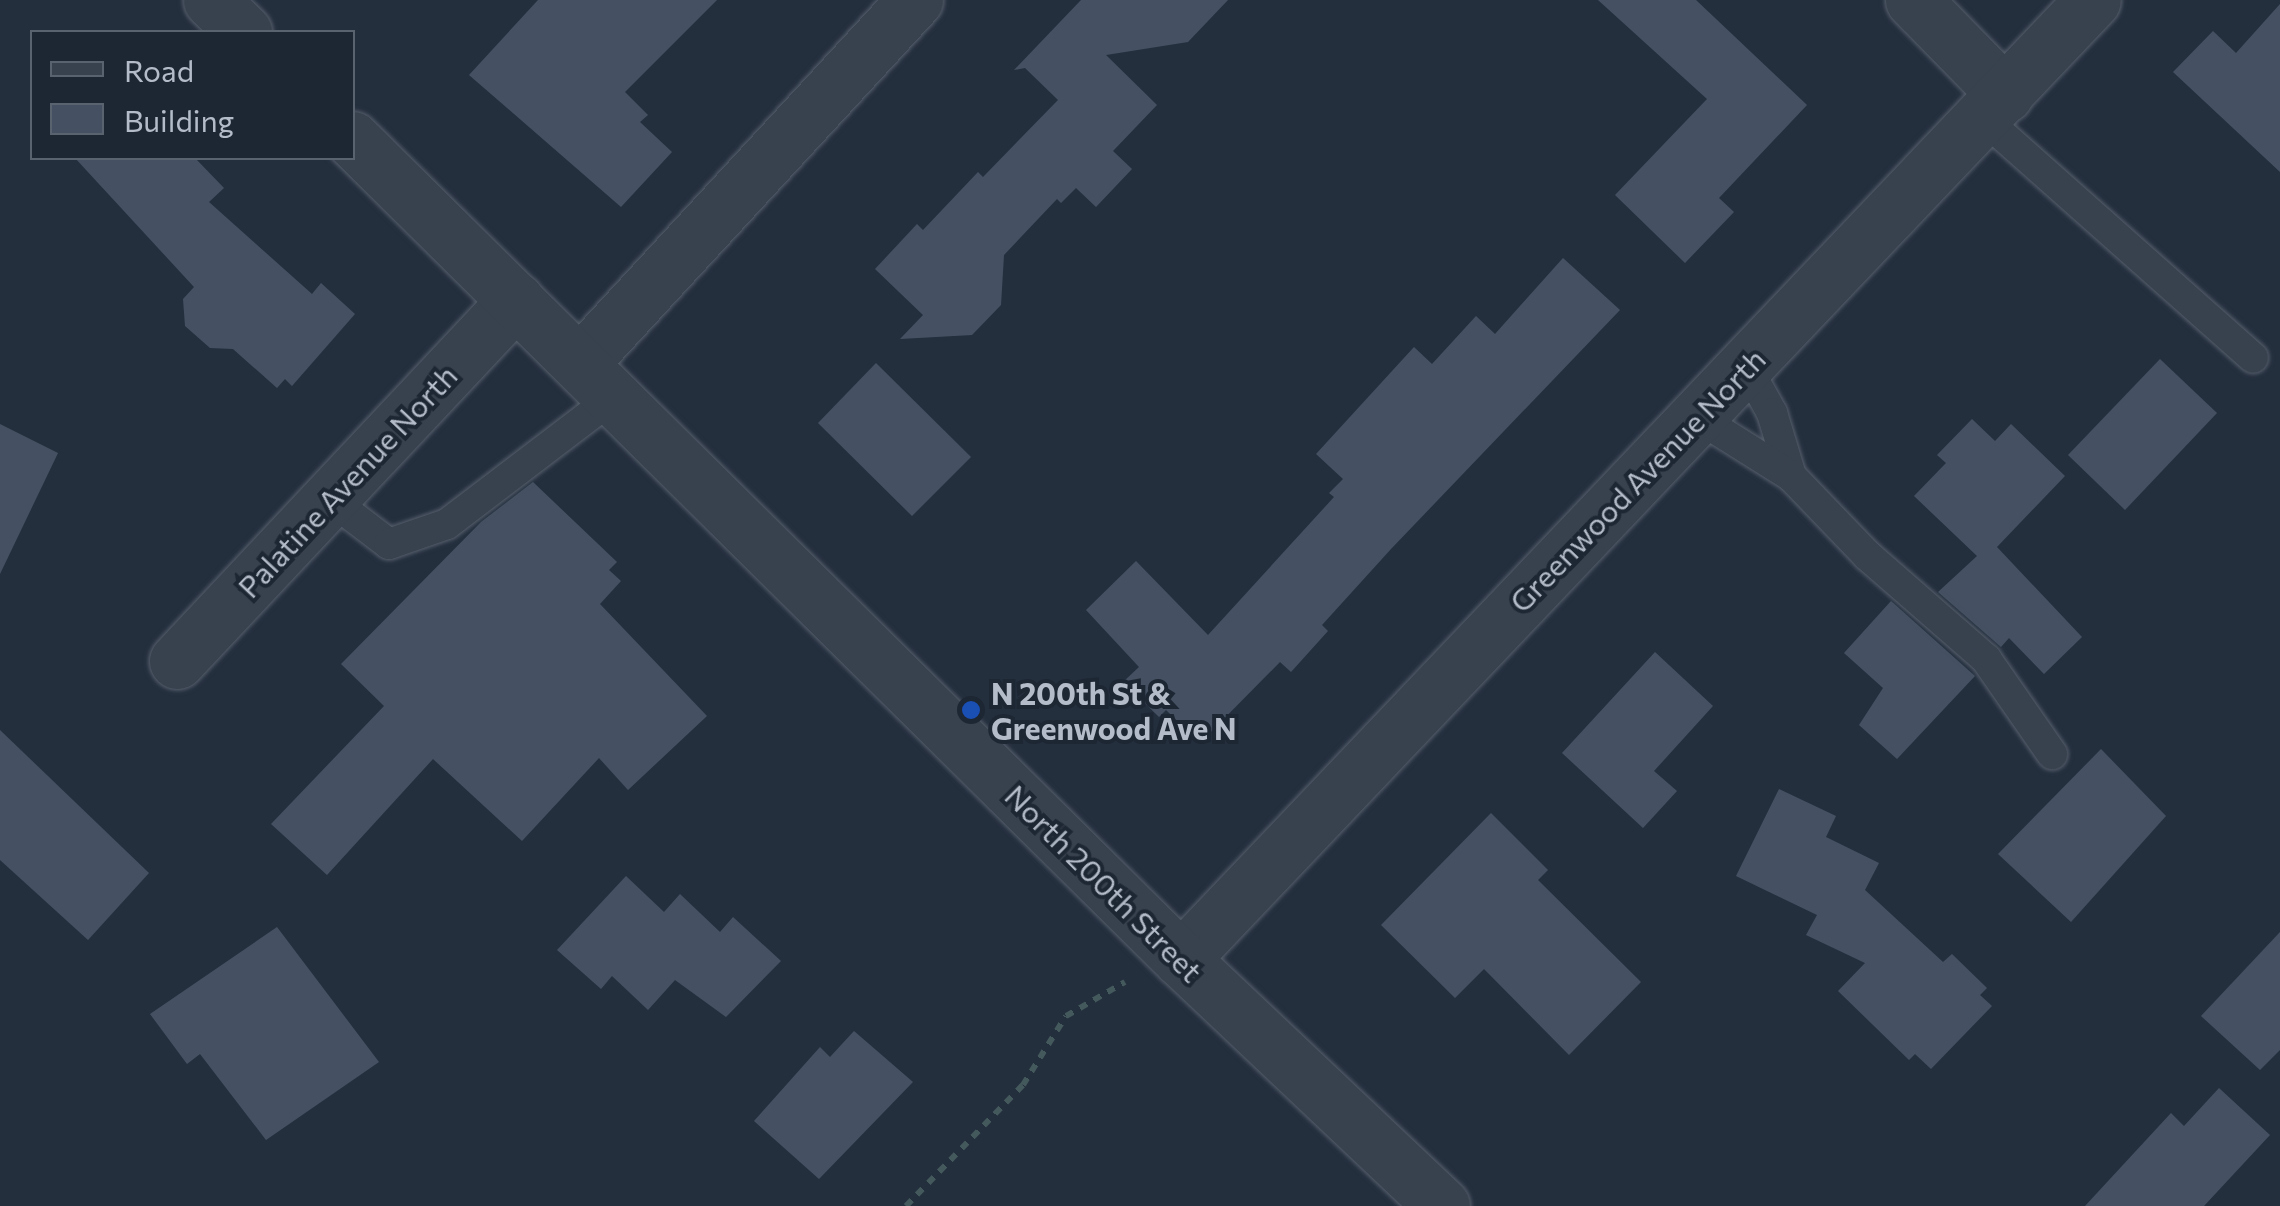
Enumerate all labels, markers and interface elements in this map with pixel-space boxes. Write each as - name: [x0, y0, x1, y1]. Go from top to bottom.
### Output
- legend: [30, 30, 355, 160]
- text: Road: [124, 51, 194, 88]
- text: Building: [124, 101, 234, 138]
- street label: Greenwood Avenue North: [1502, 341, 1772, 619]
- street label: Palatine Avenue North: [230, 357, 464, 605]
- place label: N 200th St & Greenwood Ave N: [991, 675, 1237, 746]
- marker: N 200th St & Greenwood Ave N: [960, 699, 982, 721]
- street label: North 200th Street: [998, 777, 1210, 989]

